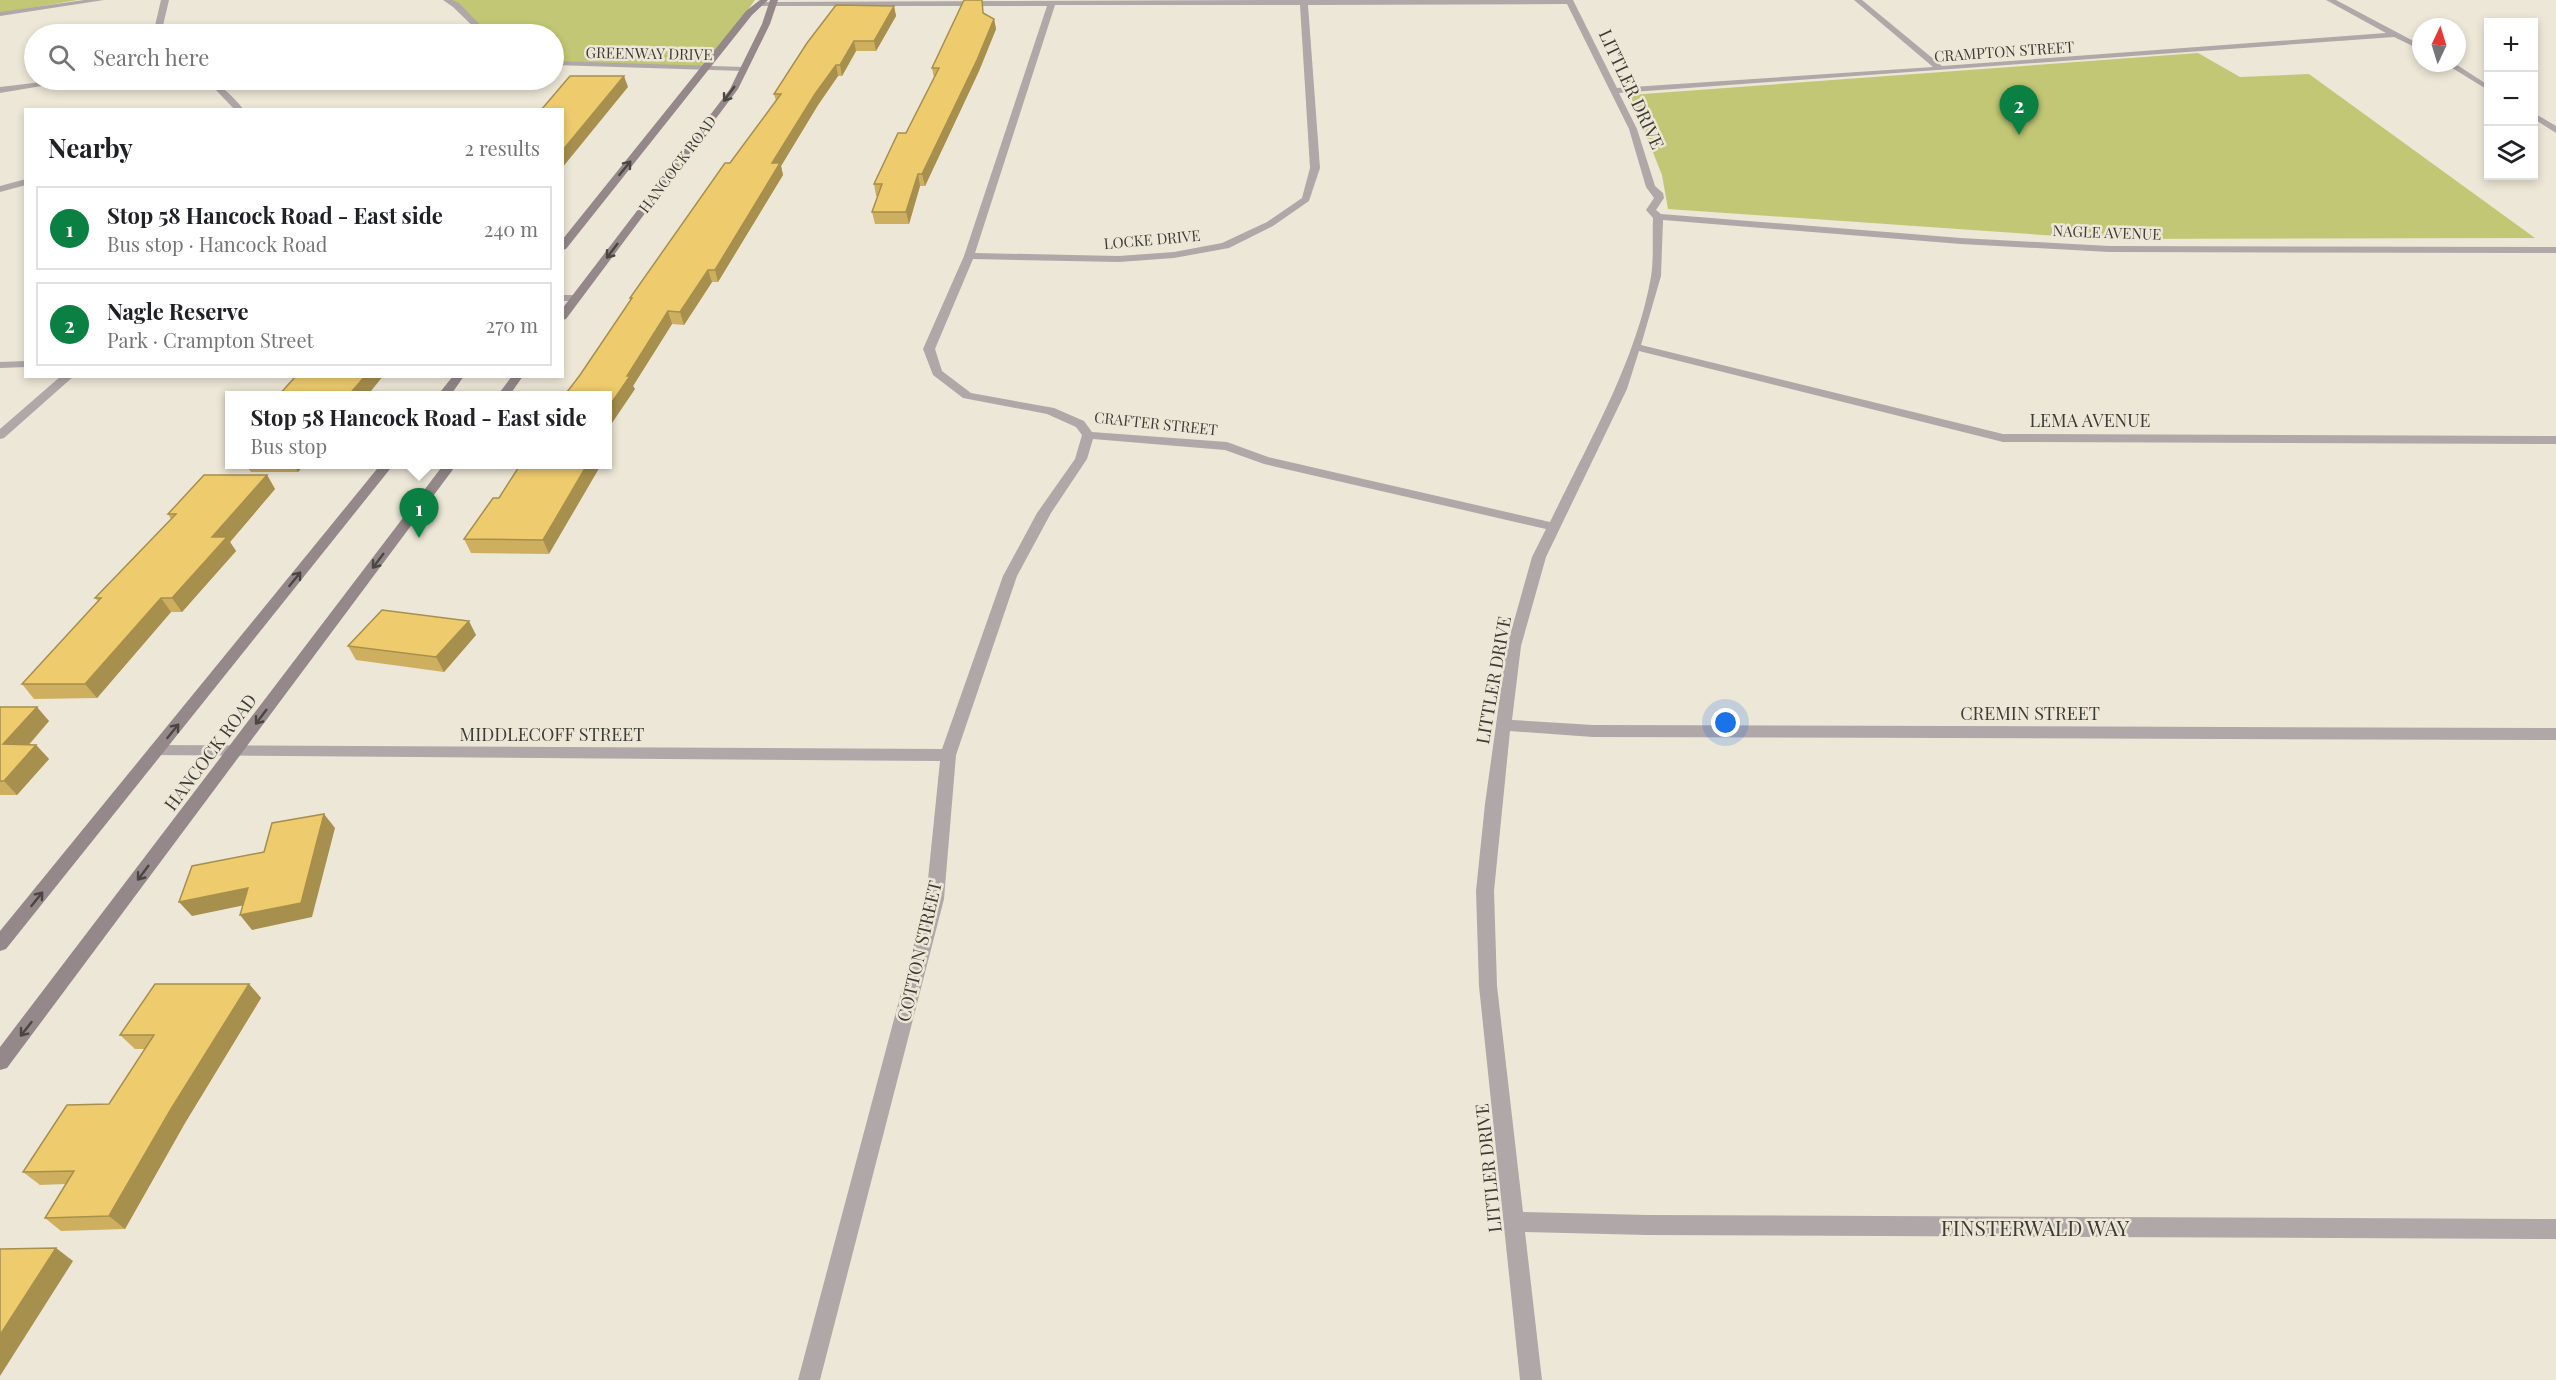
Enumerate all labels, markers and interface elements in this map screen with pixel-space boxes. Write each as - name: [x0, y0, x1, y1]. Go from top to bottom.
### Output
- north arrow: [2412, 18, 2466, 72]
- map controls: [2484, 18, 2538, 180]
- button: +: [2484, 18, 2538, 72]
- search box: [24, 24, 564, 90]
- street label: LITTLER DRIVE: [1594, 25, 1670, 153]
- street label: CRAMPTON STREET: [1933, 36, 2075, 66]
- icon: search: [45, 41, 78, 74]
- text: Search here: [93, 42, 209, 72]
- street label: GREENWAY DRIVE: [585, 42, 713, 64]
- button: −: [2484, 72, 2538, 126]
- one-way arrow: [723, 86, 735, 102]
- pin: 2: [2000, 86, 2038, 135]
- street label: HANCOCK ROAD: [634, 111, 720, 217]
- button: layers: [2484, 126, 2538, 180]
- text: Nearby: [48, 130, 133, 165]
- text: 2 results: [465, 134, 540, 161]
- one-way arrow: [619, 161, 632, 177]
- text: Stop 58 Hancock Road - East side: [107, 200, 443, 230]
- text: 1: [66, 215, 73, 242]
- text: 240 m: [484, 215, 538, 242]
- street label: NAGLE AVENUE: [2052, 220, 2162, 244]
- street label: LOCKE DRIVE: [1103, 225, 1201, 253]
- text: Bus stop · Hancock Road: [107, 230, 327, 257]
- one-way arrow: [606, 242, 619, 258]
- text: Nagle Reserve: [107, 296, 249, 326]
- text: 2: [64, 311, 75, 338]
- text: 270 m: [486, 311, 538, 338]
- text: Park · Crampton Street: [107, 326, 314, 353]
- popup: [225, 391, 612, 469]
- text: Stop 58 Hancock Road - East side: [251, 402, 586, 432]
- street label: CRAFTER STREET: [1093, 407, 1219, 439]
- street label: LEMA AVENUE: [2029, 408, 2151, 432]
- text: Bus stop: [251, 432, 327, 459]
- pin: 1: [400, 488, 438, 538]
- one-way arrow: [372, 553, 384, 569]
- one-way arrow: [289, 571, 302, 587]
- street label: LITTLER DRIVE: [1470, 614, 1516, 746]
- street label: HANCOCK ROAD: [158, 689, 262, 815]
- street label: CREMIN STREET: [1960, 701, 2100, 725]
- your location: [1711, 708, 1740, 737]
- one-way arrow: [254, 709, 267, 725]
- street label: MIDDLECOFF STREET: [460, 722, 644, 746]
- one-way arrow: [166, 723, 179, 739]
- one-way arrow: [137, 865, 150, 881]
- street label: COTTON STREET: [891, 878, 947, 1024]
- one-way arrow: [30, 891, 43, 907]
- one-way arrow: [19, 1020, 32, 1036]
- street label: LITTLER DRIVE: [1469, 1102, 1507, 1234]
- street label: FINSTERWALD WAY: [1941, 1213, 2130, 1241]

